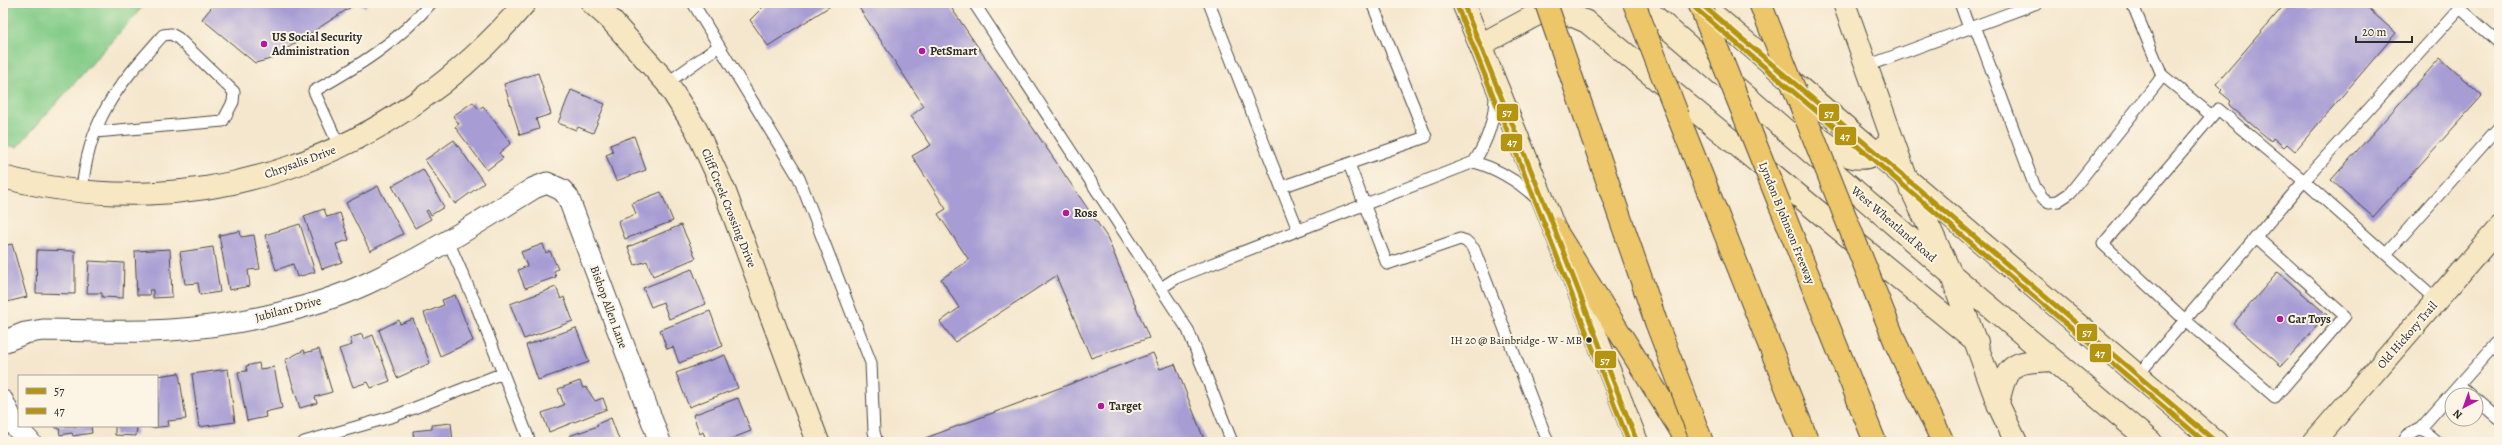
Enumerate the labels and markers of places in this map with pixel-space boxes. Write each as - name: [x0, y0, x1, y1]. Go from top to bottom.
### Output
- place label: US Social Security Administration: [271, 29, 363, 59]
- marker: US Social Security Administration: [259, 39, 269, 49]
- place label: PetSmart: [930, 43, 977, 59]
- marker: PetSmart: [917, 46, 927, 56]
- place label: Ross: [1074, 205, 1097, 221]
- marker: Ross: [1061, 208, 1071, 218]
- place label: Car Toys: [2288, 311, 2331, 327]
- marker: Car Toys: [2275, 314, 2285, 324]
- place label: IH 20 @ Bainbridge - W - MB: [1451, 333, 1582, 348]
- marker: IH 20 @ Bainbridge - W - MB: [1584, 335, 1594, 345]
- place label: Target: [1109, 398, 1142, 414]
- marker: Target: [1096, 401, 1106, 411]

